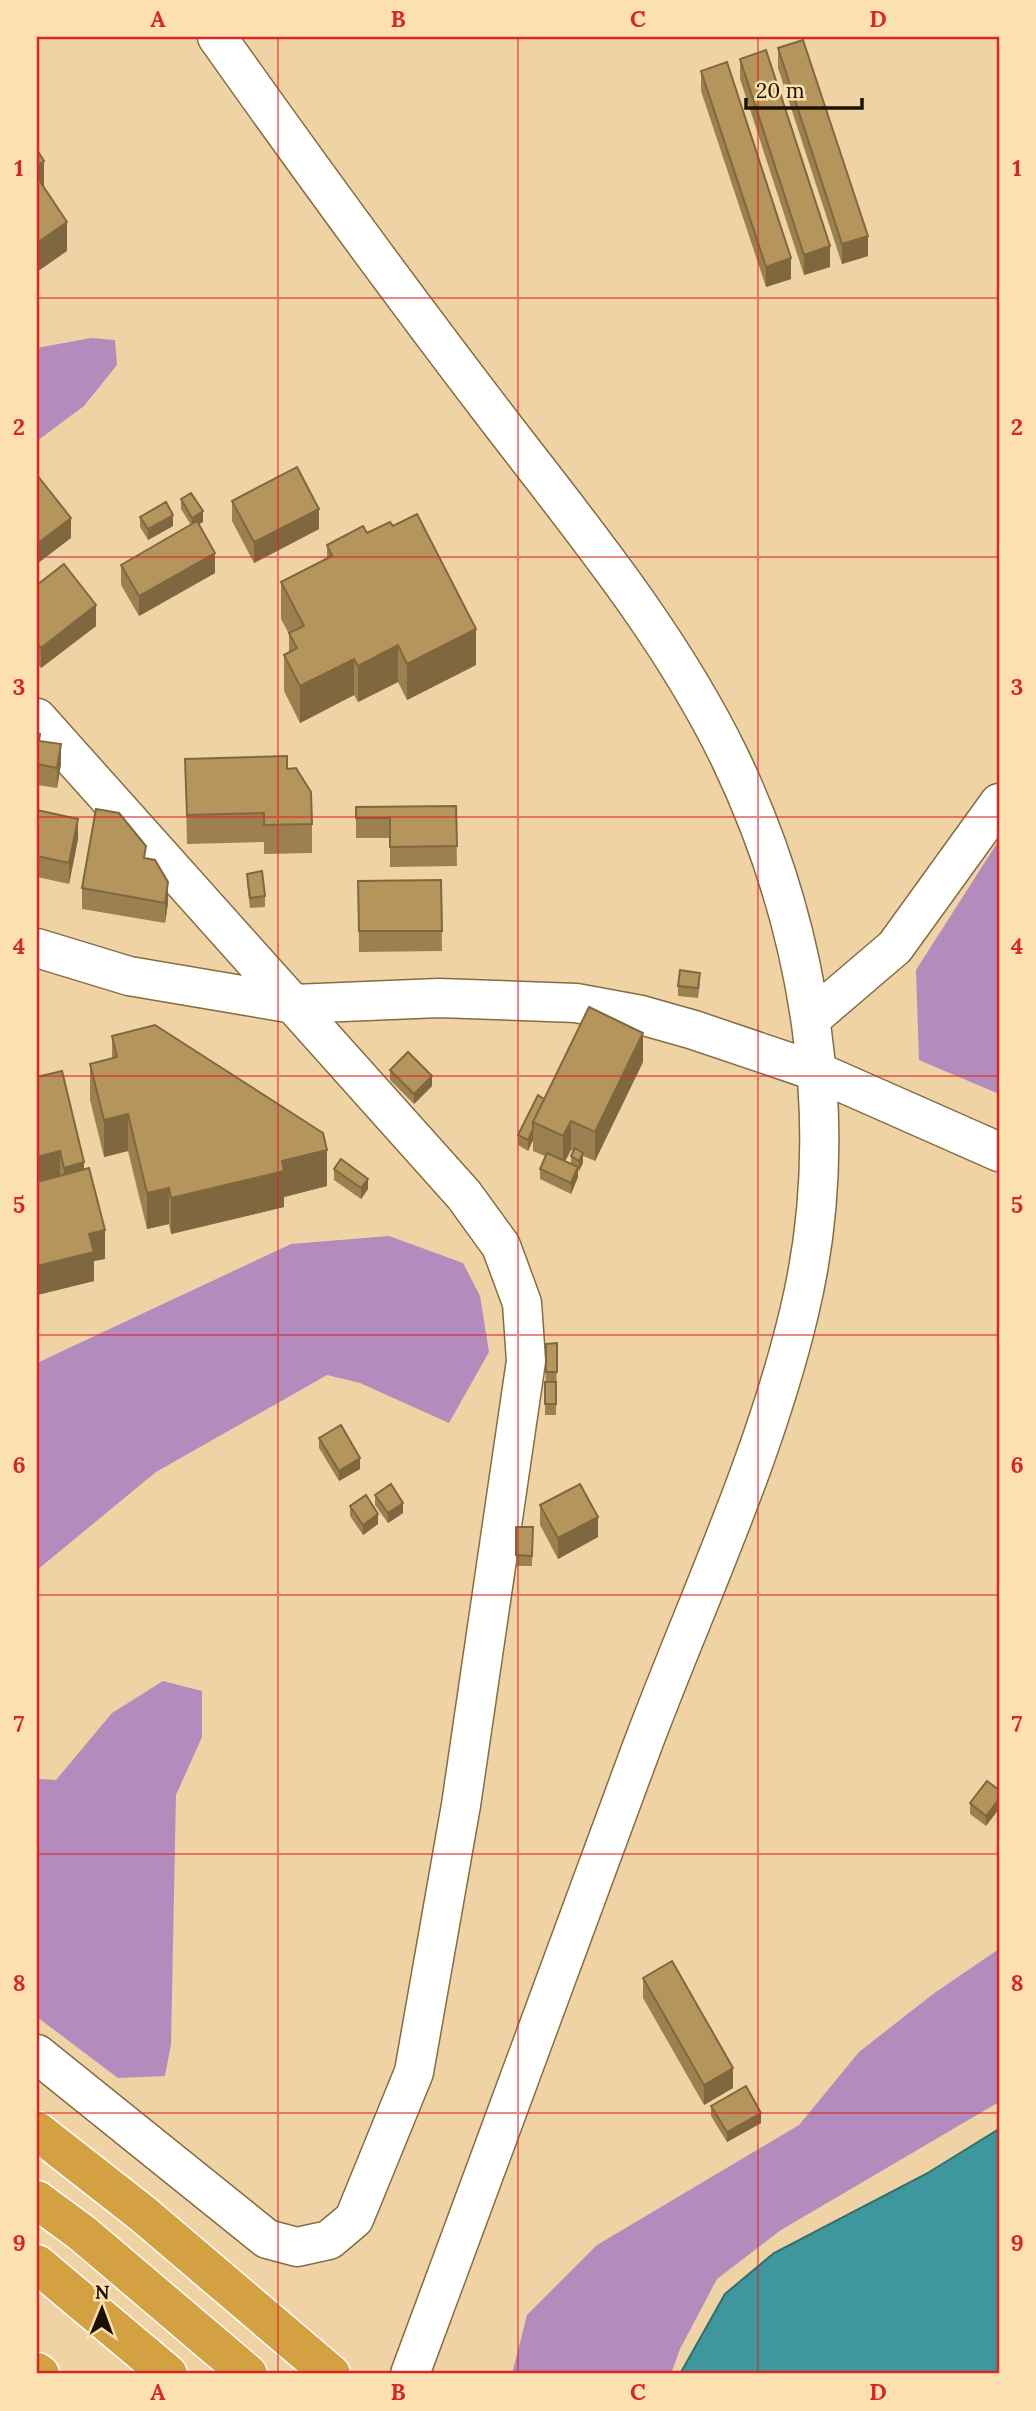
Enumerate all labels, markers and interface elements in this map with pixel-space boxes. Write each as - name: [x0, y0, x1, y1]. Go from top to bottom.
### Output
- text: A: [150, 4, 166, 33]
- text: B: [390, 4, 406, 33]
- text: C: [630, 4, 646, 33]
- text: D: [869, 4, 887, 33]
- scale bar: [746, 66, 861, 110]
- text: 20 m: [756, 77, 805, 104]
- text: 1: [14, 153, 24, 182]
- text: 1: [1012, 153, 1022, 182]
- text: 2: [13, 412, 25, 441]
- text: 2: [1011, 412, 1023, 441]
- text: 3: [13, 672, 25, 701]
- text: 3: [1011, 672, 1023, 701]
- text: 4: [13, 931, 25, 960]
- text: 4: [1011, 931, 1023, 960]
- text: 5: [13, 1190, 25, 1219]
- text: 5: [1011, 1190, 1023, 1219]
- text: 6: [12, 1450, 26, 1479]
- text: 6: [1010, 1450, 1024, 1479]
- text: 7: [14, 1709, 25, 1738]
- text: 7: [1012, 1709, 1023, 1738]
- text: 8: [12, 1968, 26, 1997]
- text: 8: [1010, 1968, 1024, 1997]
- text: 9: [12, 2228, 26, 2257]
- text: 9: [1010, 2228, 1024, 2257]
- north arrow: [66, 2274, 136, 2344]
- text: N: [95, 2280, 110, 2304]
- text: A: [150, 2377, 166, 2406]
- text: B: [390, 2377, 406, 2406]
- text: C: [630, 2377, 646, 2406]
- text: D: [869, 2377, 887, 2406]

